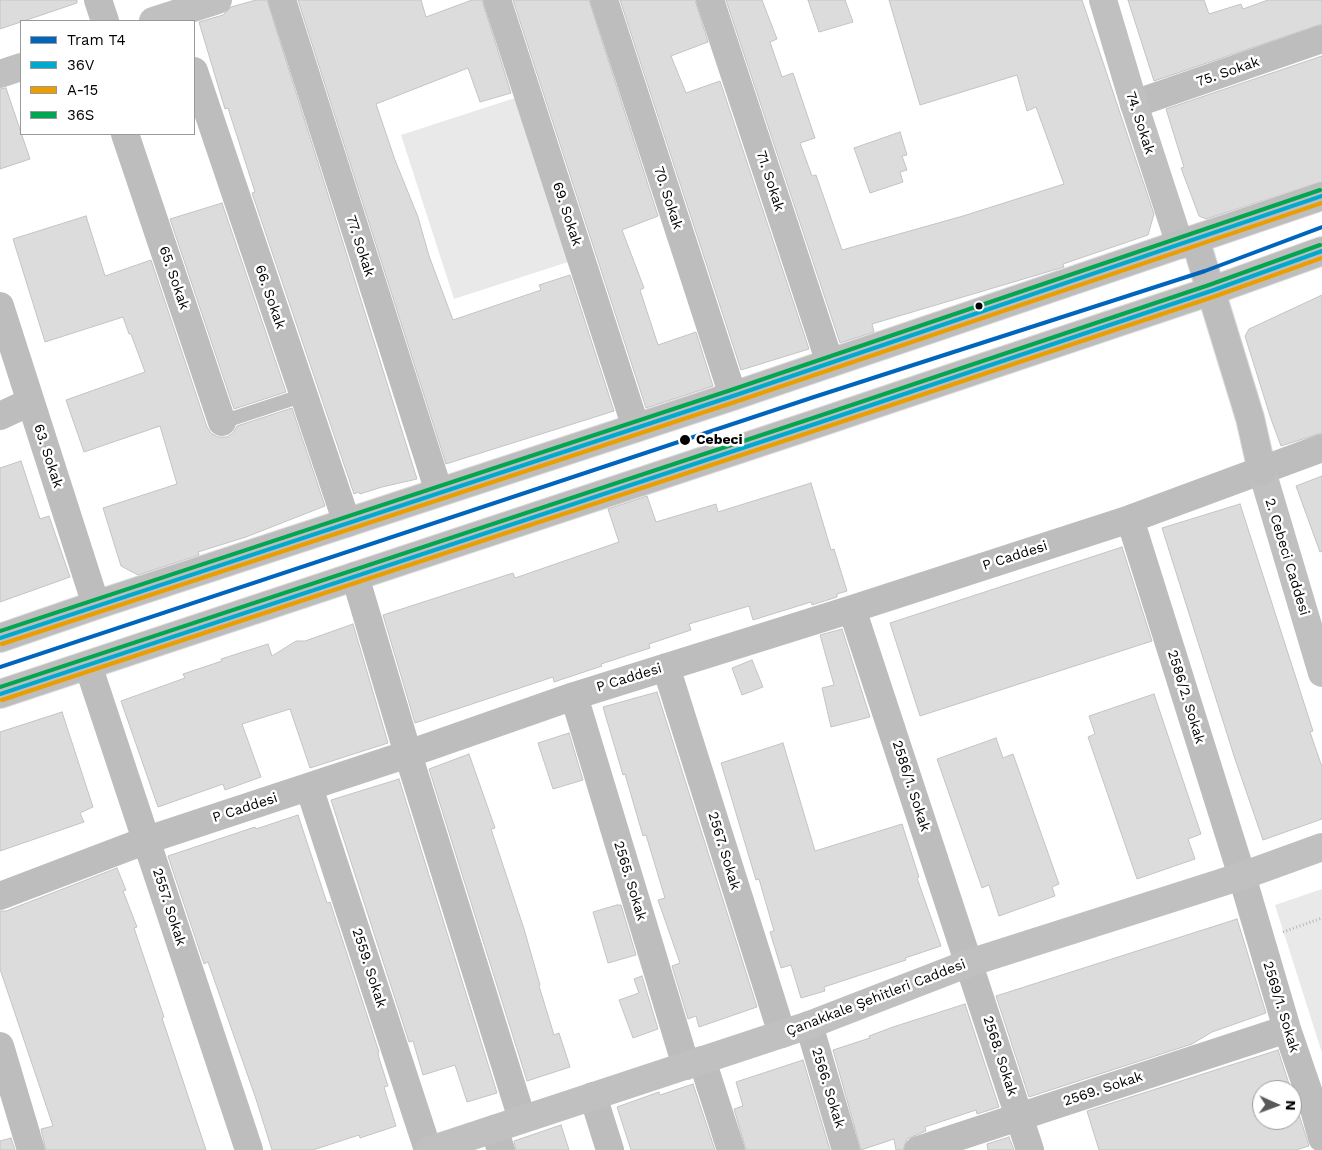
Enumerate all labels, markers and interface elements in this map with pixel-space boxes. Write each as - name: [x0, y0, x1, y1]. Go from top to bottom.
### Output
- legend: [20, 20, 195, 135]
- text: Tram T4: [67, 31, 126, 49]
- street label: 75. Sokak: [1194, 53, 1262, 91]
- text: 36V: [67, 56, 95, 74]
- text: A-15: [67, 81, 98, 99]
- street label: 74. Sokak: [1122, 90, 1158, 156]
- text: 36S: [67, 106, 94, 124]
- street label: 71. Sokak: [752, 149, 788, 213]
- street label: 70. Sokak: [650, 164, 686, 232]
- street label: 69. Sokak: [549, 180, 585, 248]
- street label: 77. Sokak: [342, 213, 378, 279]
- street label: 65. Sokak: [155, 244, 193, 312]
- street label: 66. Sokak: [251, 263, 289, 331]
- unlabelled marker: [974, 301, 984, 311]
- street label: 63. Sokak: [30, 422, 66, 490]
- place label: Cebeci: [696, 432, 743, 448]
- marker: Cebeci: [678, 433, 692, 447]
- street label: 2. Cebeci Caddesi: [1261, 496, 1313, 618]
- street label: P Caddesi: [980, 538, 1050, 574]
- street label: 2586/2. Sokak: [1164, 648, 1208, 746]
- street label: P Caddesi: [594, 660, 664, 696]
- street label: 2586/1. Sokak: [888, 738, 934, 834]
- street label: P Caddesi: [210, 790, 280, 826]
- street label: 2567. Sokak: [704, 810, 744, 892]
- street label: 2565. Sokak: [610, 839, 650, 923]
- street label: 2557. Sokak: [149, 866, 189, 948]
- street label: 2559. Sokak: [348, 926, 390, 1010]
- street label: Çanakkale Şehitleri Caddesi: [784, 956, 968, 1040]
- street label: 2569/1. Sokak: [1259, 959, 1303, 1055]
- street label: 2568. Sokak: [979, 1014, 1021, 1098]
- street label: 2566. Sokak: [808, 1046, 848, 1130]
- street label: 2569. Sokak: [1061, 1068, 1145, 1110]
- north arrow: [1252, 1080, 1302, 1130]
- text: N: [1283, 1100, 1299, 1111]

